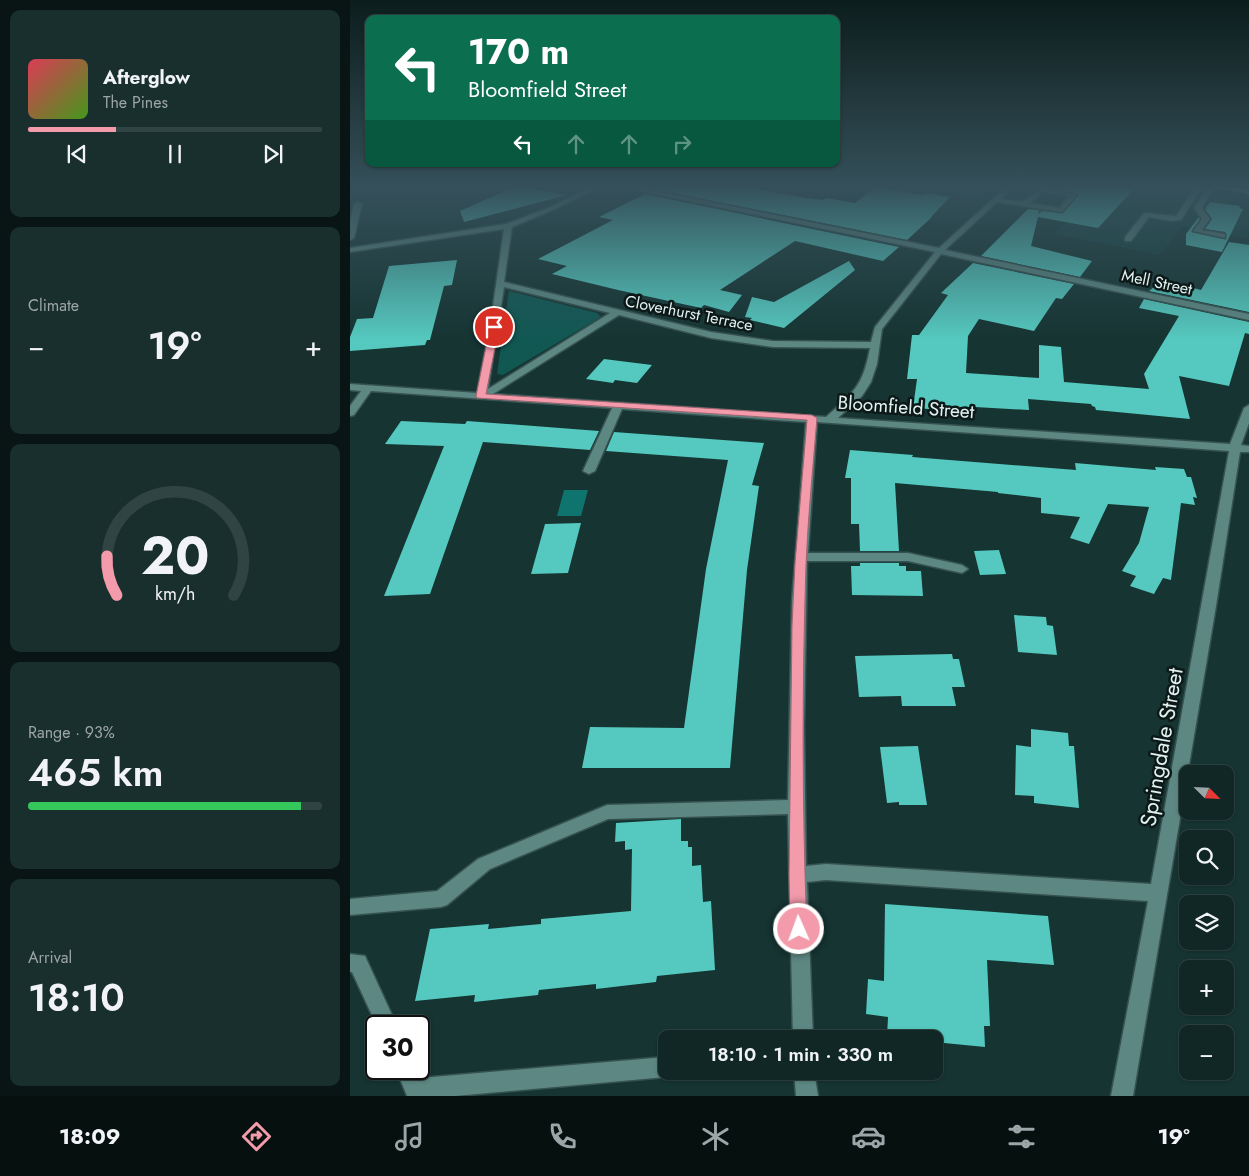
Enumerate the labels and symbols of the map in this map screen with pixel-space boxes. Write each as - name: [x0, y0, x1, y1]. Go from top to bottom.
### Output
- street label: Mell Street: [1120, 263, 1195, 301]
- street label: Cloverhurst Terrace: [623, 289, 755, 337]
- pin: [473, 306, 515, 348]
- street label: Bloomfield Street: [837, 389, 976, 425]
- street label: Springdale Street: [1131, 664, 1191, 829]
- north arrow: [1179, 765, 1234, 820]
- position arrow: [772, 902, 824, 954]
- speed limit sign: 30: [365, 1015, 430, 1080]

